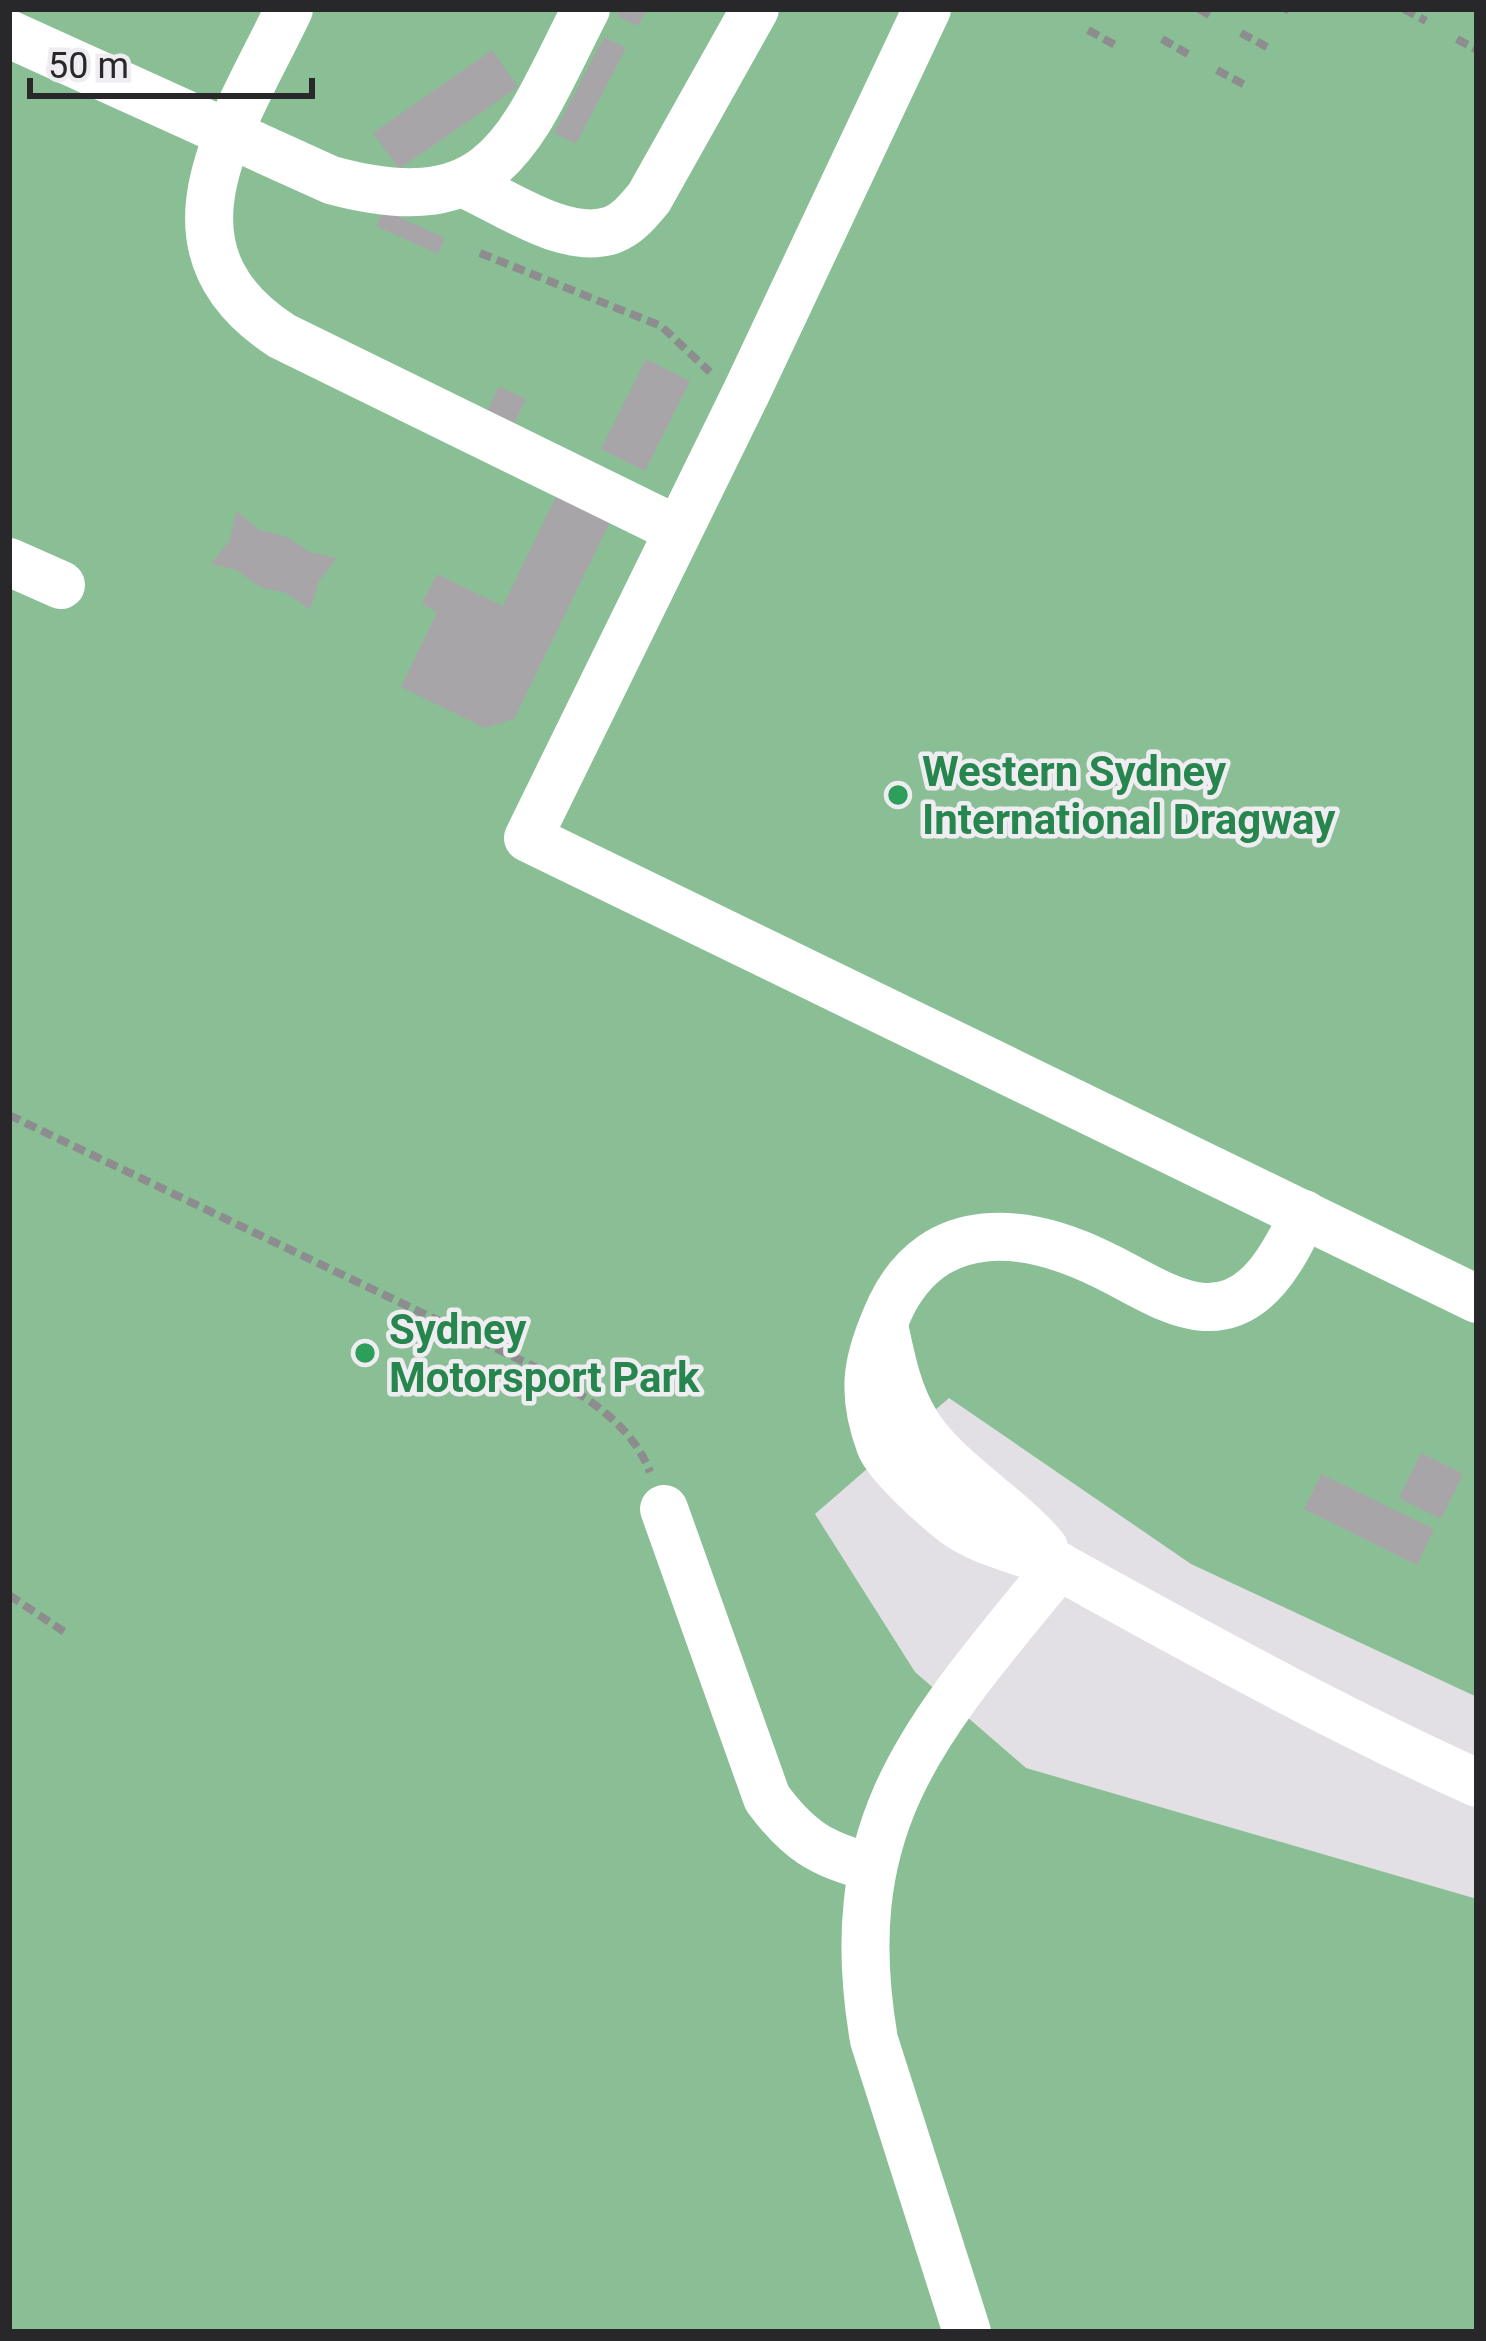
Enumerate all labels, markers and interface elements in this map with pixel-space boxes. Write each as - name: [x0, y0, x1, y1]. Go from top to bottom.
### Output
- scale bar: [30, 24, 312, 98]
- text: 50 m: [48, 45, 129, 87]
- place label: Western Sydney International Dragway: [922, 747, 1336, 844]
- marker: Western Sydney International Dragway: [885, 782, 911, 808]
- place label: Sydney Motorsport Park: [389, 1305, 700, 1402]
- marker: Sydney Motorsport Park: [352, 1340, 378, 1366]

